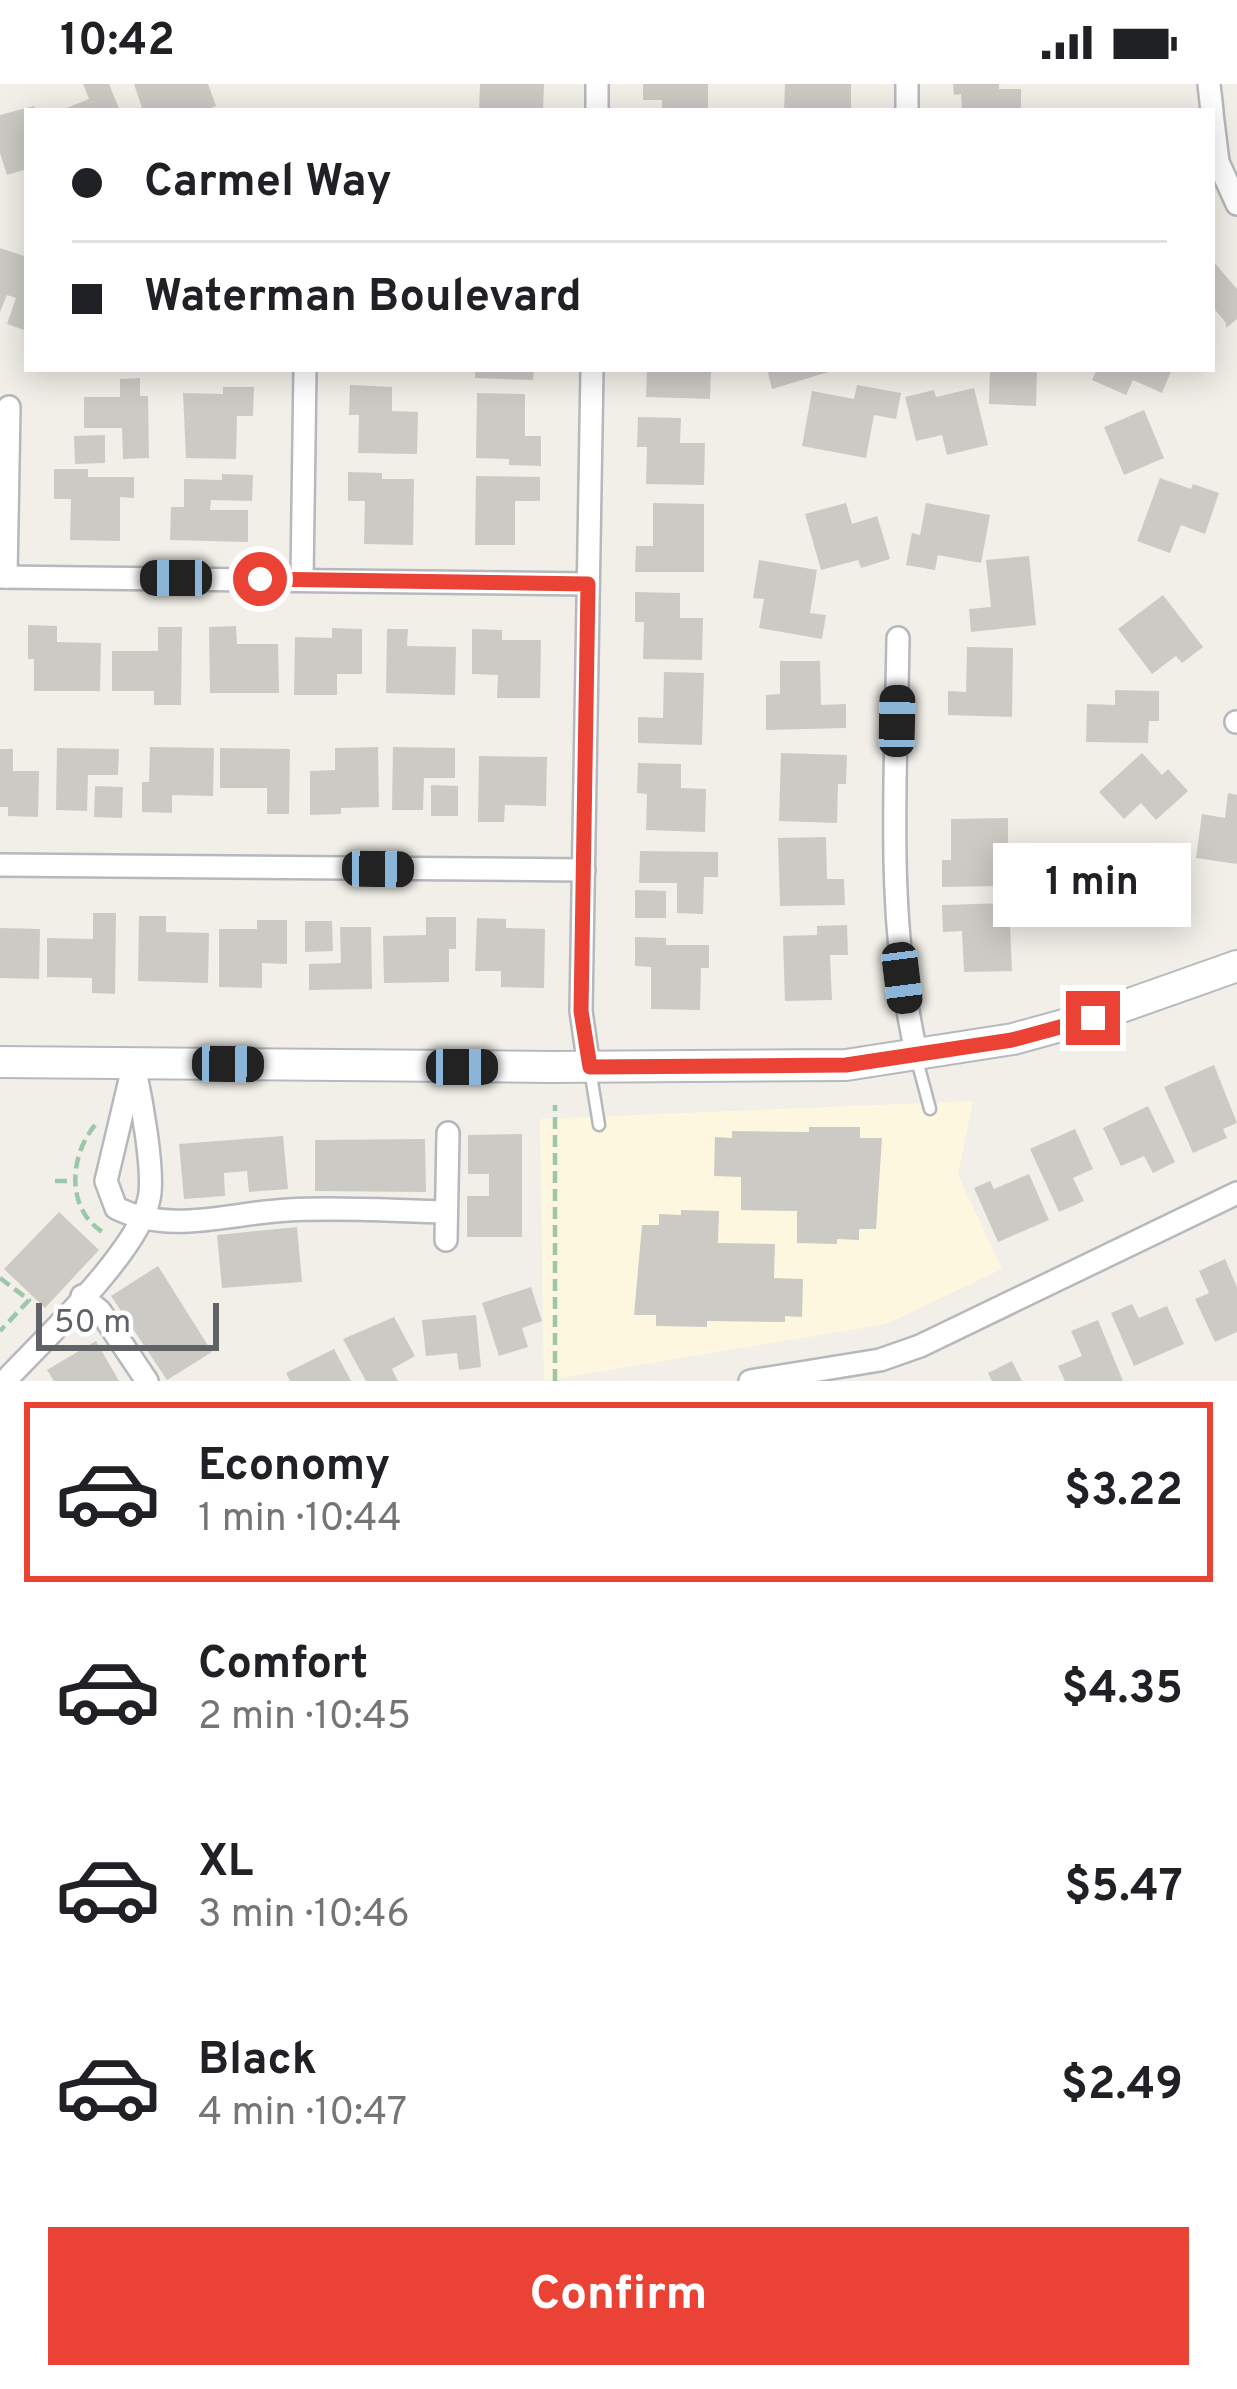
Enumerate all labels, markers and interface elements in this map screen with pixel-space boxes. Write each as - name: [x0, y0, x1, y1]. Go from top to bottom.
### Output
- text: 10:42: [60, 14, 175, 71]
- text: Carmel Way: [144, 155, 392, 212]
- text: Waterman Boulevard: [144, 270, 582, 327]
- route start: [233, 552, 287, 606]
- car: [140, 560, 212, 596]
- car: [878, 685, 916, 757]
- callout: 1 min: [994, 844, 1192, 928]
- car: [342, 850, 414, 888]
- text: 1 min: [1045, 860, 1139, 909]
- car: [880, 940, 924, 1016]
- route end: [1066, 991, 1120, 1045]
- car: [192, 1045, 264, 1083]
- car: [426, 1049, 498, 1085]
- scale bar: [36, 1297, 219, 1350]
- text: 50 m: [54, 1303, 131, 1345]
- icon: car: [54, 1438, 162, 1546]
- text: Economy: [198, 1439, 390, 1496]
- text: $3.22: [1064, 1464, 1183, 1521]
- text: 1 min · 10:44: [198, 1496, 402, 1545]
- icon: car: [54, 1636, 162, 1744]
- text: Comfort: [198, 1637, 368, 1694]
- text: $4.35: [1062, 1662, 1183, 1719]
- text: 2 min · 10:45: [198, 1694, 411, 1743]
- icon: car: [54, 1834, 162, 1942]
- text: XL: [198, 1835, 253, 1892]
- text: $5.47: [1064, 1860, 1183, 1917]
- text: 3 min · 10:46: [198, 1892, 410, 1941]
- icon: car: [54, 2032, 162, 2140]
- text: Black: [198, 2033, 317, 2090]
- text: $2.49: [1061, 2058, 1183, 2115]
- text: 4 min · 10:47: [198, 2090, 407, 2139]
- button: Confirm: [48, 2227, 1189, 2365]

